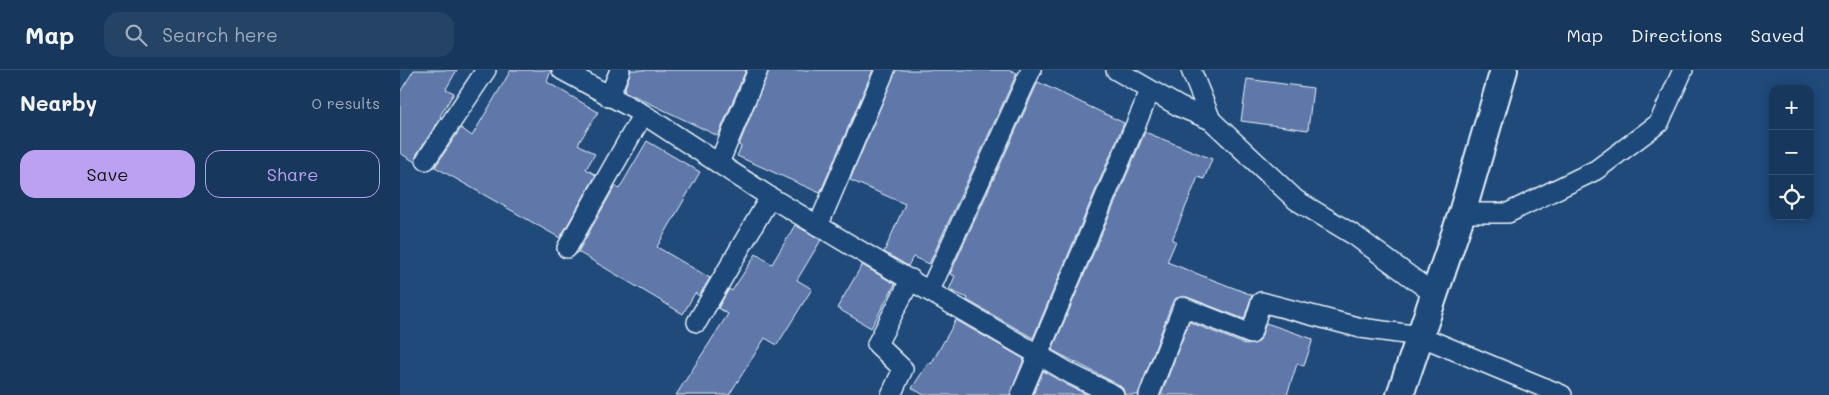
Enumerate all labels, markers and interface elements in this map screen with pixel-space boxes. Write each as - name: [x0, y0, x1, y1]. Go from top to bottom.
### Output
- search box: [104, 12, 454, 57]
- text: Map: [25, 19, 74, 50]
- icon: search: [122, 21, 150, 49]
- text: Search here: [162, 22, 278, 47]
- text: Map: [1566, 23, 1603, 47]
- text: Directions: [1631, 23, 1723, 47]
- text: Saved: [1751, 23, 1804, 47]
- map controls: [1769, 85, 1814, 220]
- button: +: [1769, 85, 1814, 130]
- text: Nearby: [20, 89, 97, 116]
- text: 0 results: [312, 92, 380, 113]
- button: −: [1769, 130, 1814, 175]
- button: Save: [20, 150, 195, 198]
- button: Share: [205, 150, 380, 198]
- button: locate: [1769, 175, 1814, 220]

